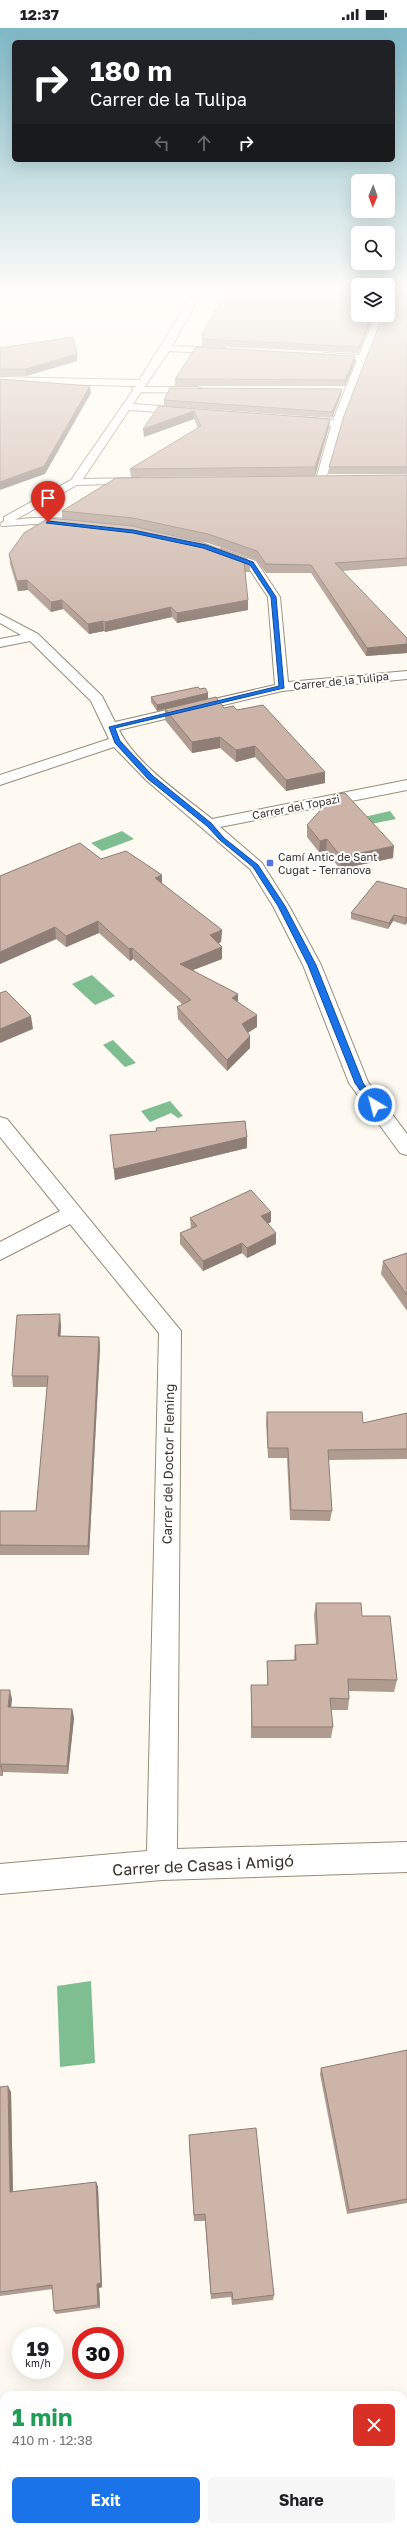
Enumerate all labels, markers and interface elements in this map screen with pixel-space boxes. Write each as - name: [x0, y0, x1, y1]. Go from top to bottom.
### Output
- text: 12:37: [20, 5, 59, 23]
- text: 180 m: [90, 54, 172, 87]
- icon: right: [24, 56, 76, 108]
- text: Carrer de la Tulipa: [90, 88, 247, 110]
- icon: left: [151, 132, 173, 154]
- icon: ahead: [193, 132, 215, 154]
- icon: right: [235, 132, 257, 154]
- north arrow: [351, 174, 395, 218]
- map controls: [351, 174, 395, 322]
- button: search: [351, 226, 395, 270]
- button: layers: [351, 278, 395, 322]
- pin: [31, 481, 65, 522]
- icon: arrive: [37, 487, 59, 509]
- street label: Carrer de la Tulipa: [293, 669, 389, 692]
- street label: Carrer del Topazi: [251, 792, 341, 821]
- place label: Camí Antic de Sant Cugat - Terranova: [278, 850, 377, 876]
- marker: Camí Antic de Sant Cugat - Terranova: [265, 858, 275, 868]
- position arrow: [354, 1084, 396, 1126]
- street label: Carrer del Doctor Fleming: [159, 1384, 177, 1544]
- street label: Carrer de Casas i Amigó: [112, 1850, 294, 1880]
- speed limit sign: 30: [72, 2327, 124, 2379]
- text: 19: [26, 2336, 49, 2360]
- text: km/h: [25, 2357, 51, 2369]
- text: 1 min: [12, 2402, 72, 2431]
- button: close: [353, 2404, 395, 2446]
- text: 410 m · 12:38: [12, 2432, 93, 2448]
- button: Exit: [12, 2477, 200, 2523]
- button: Share: [208, 2477, 395, 2523]

